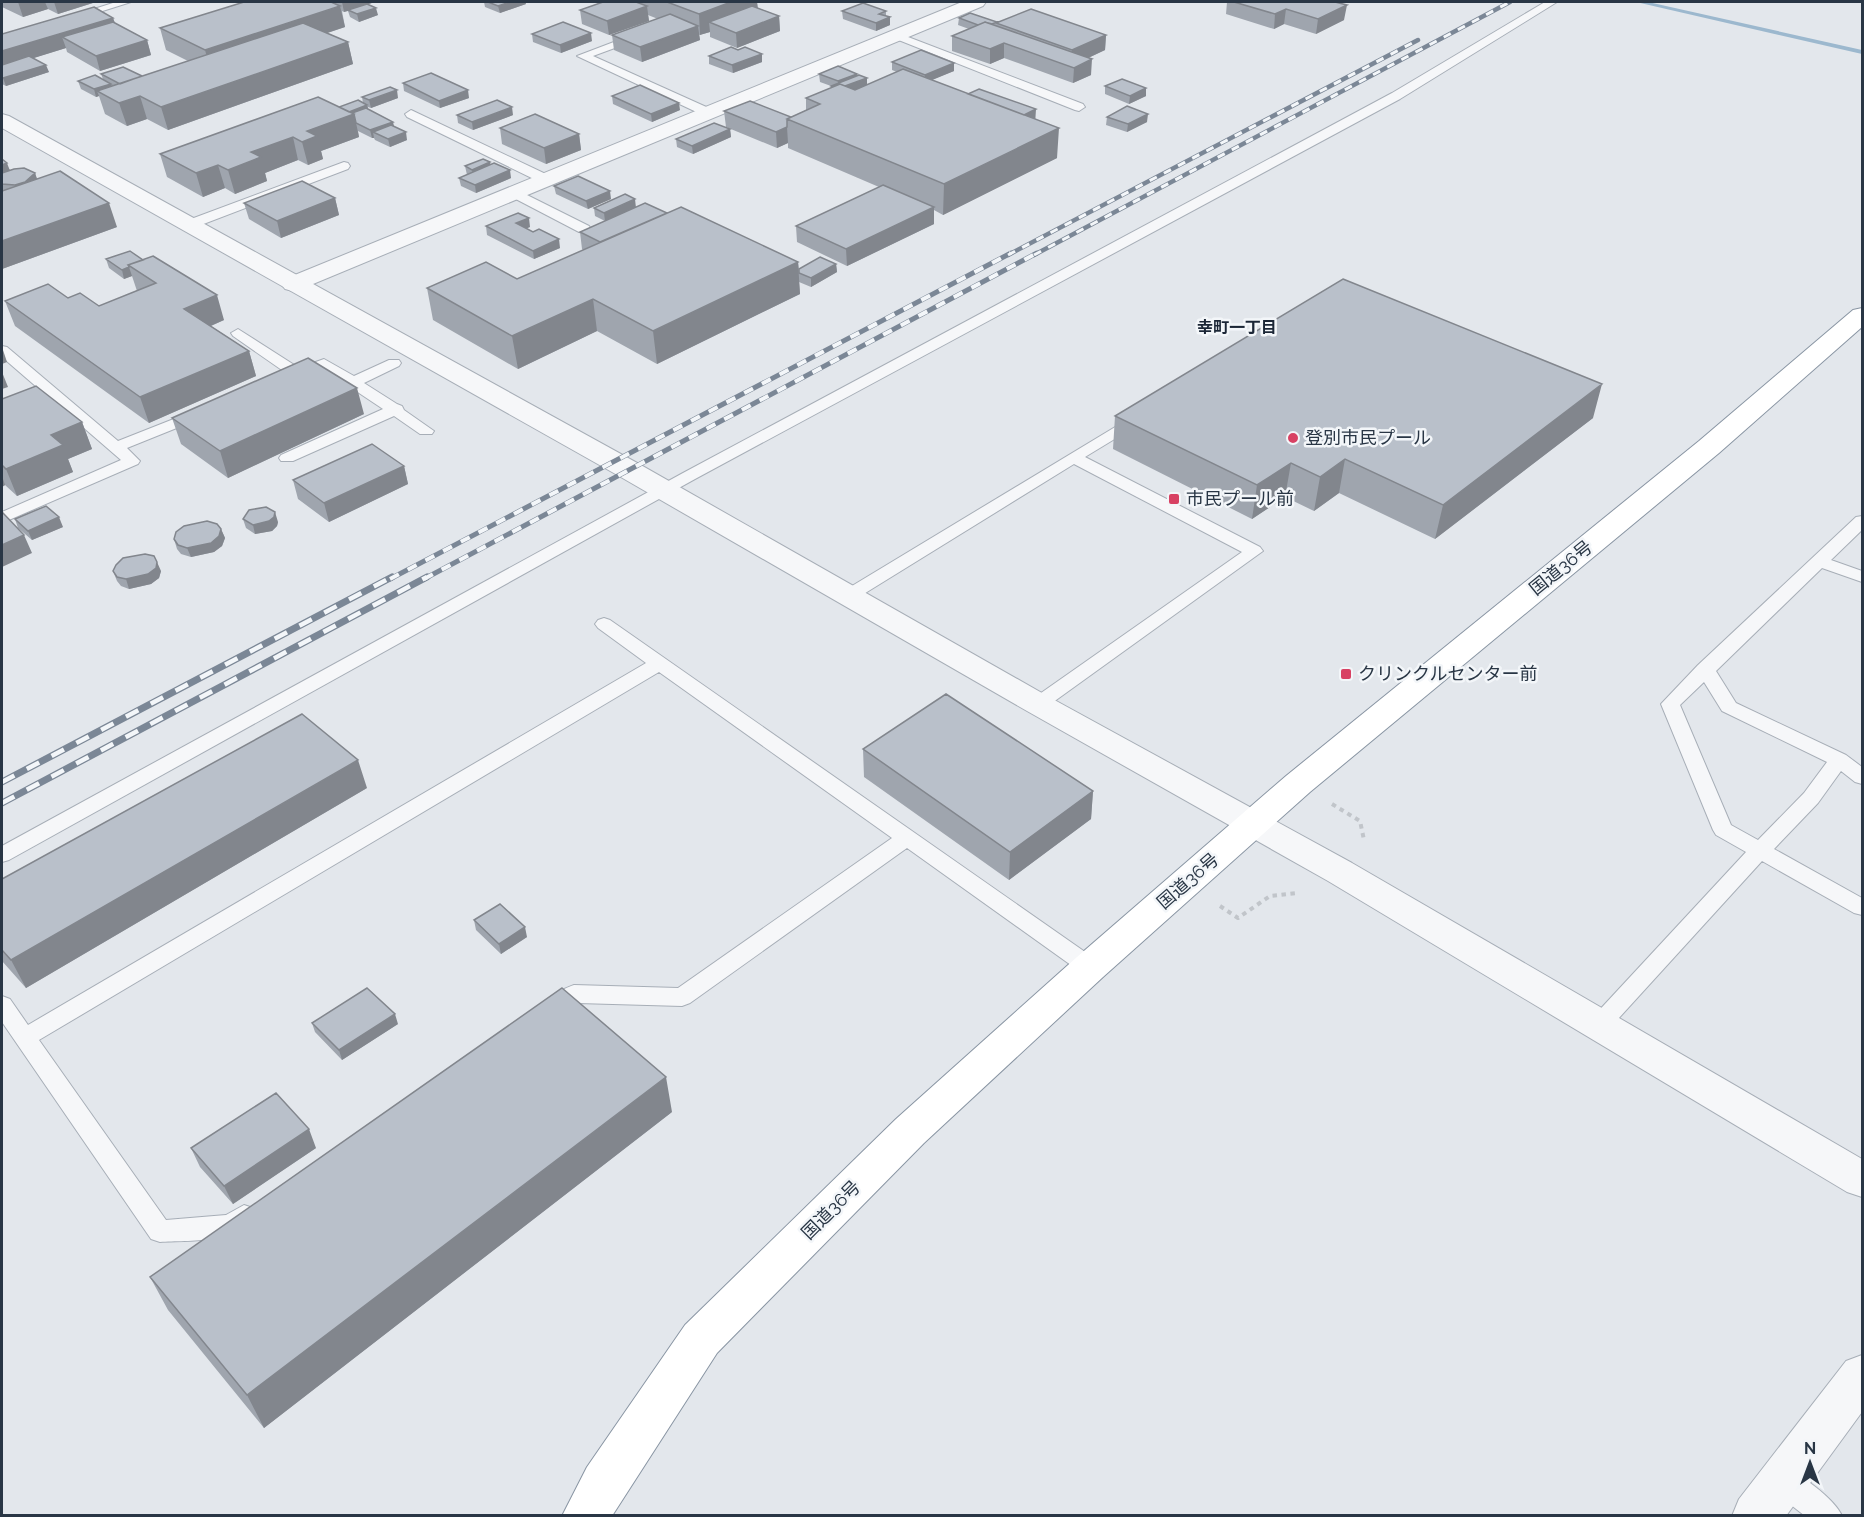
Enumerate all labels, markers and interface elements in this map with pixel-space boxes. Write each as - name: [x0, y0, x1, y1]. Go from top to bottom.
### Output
- district label: 幸町一丁目: [1197, 318, 1277, 337]
- place label: 登別市民プール: [1305, 427, 1431, 448]
- marker: 登別市民プール: [1286, 431, 1300, 445]
- place label: 市民プール前: [1186, 488, 1294, 509]
- marker: 市民プール前: [1167, 492, 1181, 506]
- street label: 国道36号: [1525, 536, 1596, 599]
- place label: クリンクルセンター前: [1358, 663, 1537, 684]
- marker: クリンクルセンター前: [1339, 667, 1353, 681]
- street label: 国道36号: [1153, 848, 1223, 913]
- street label: 国道36号: [797, 1176, 864, 1243]
- north arrow: [1780, 1433, 1840, 1493]
- text: N: [1804, 1439, 1816, 1458]

